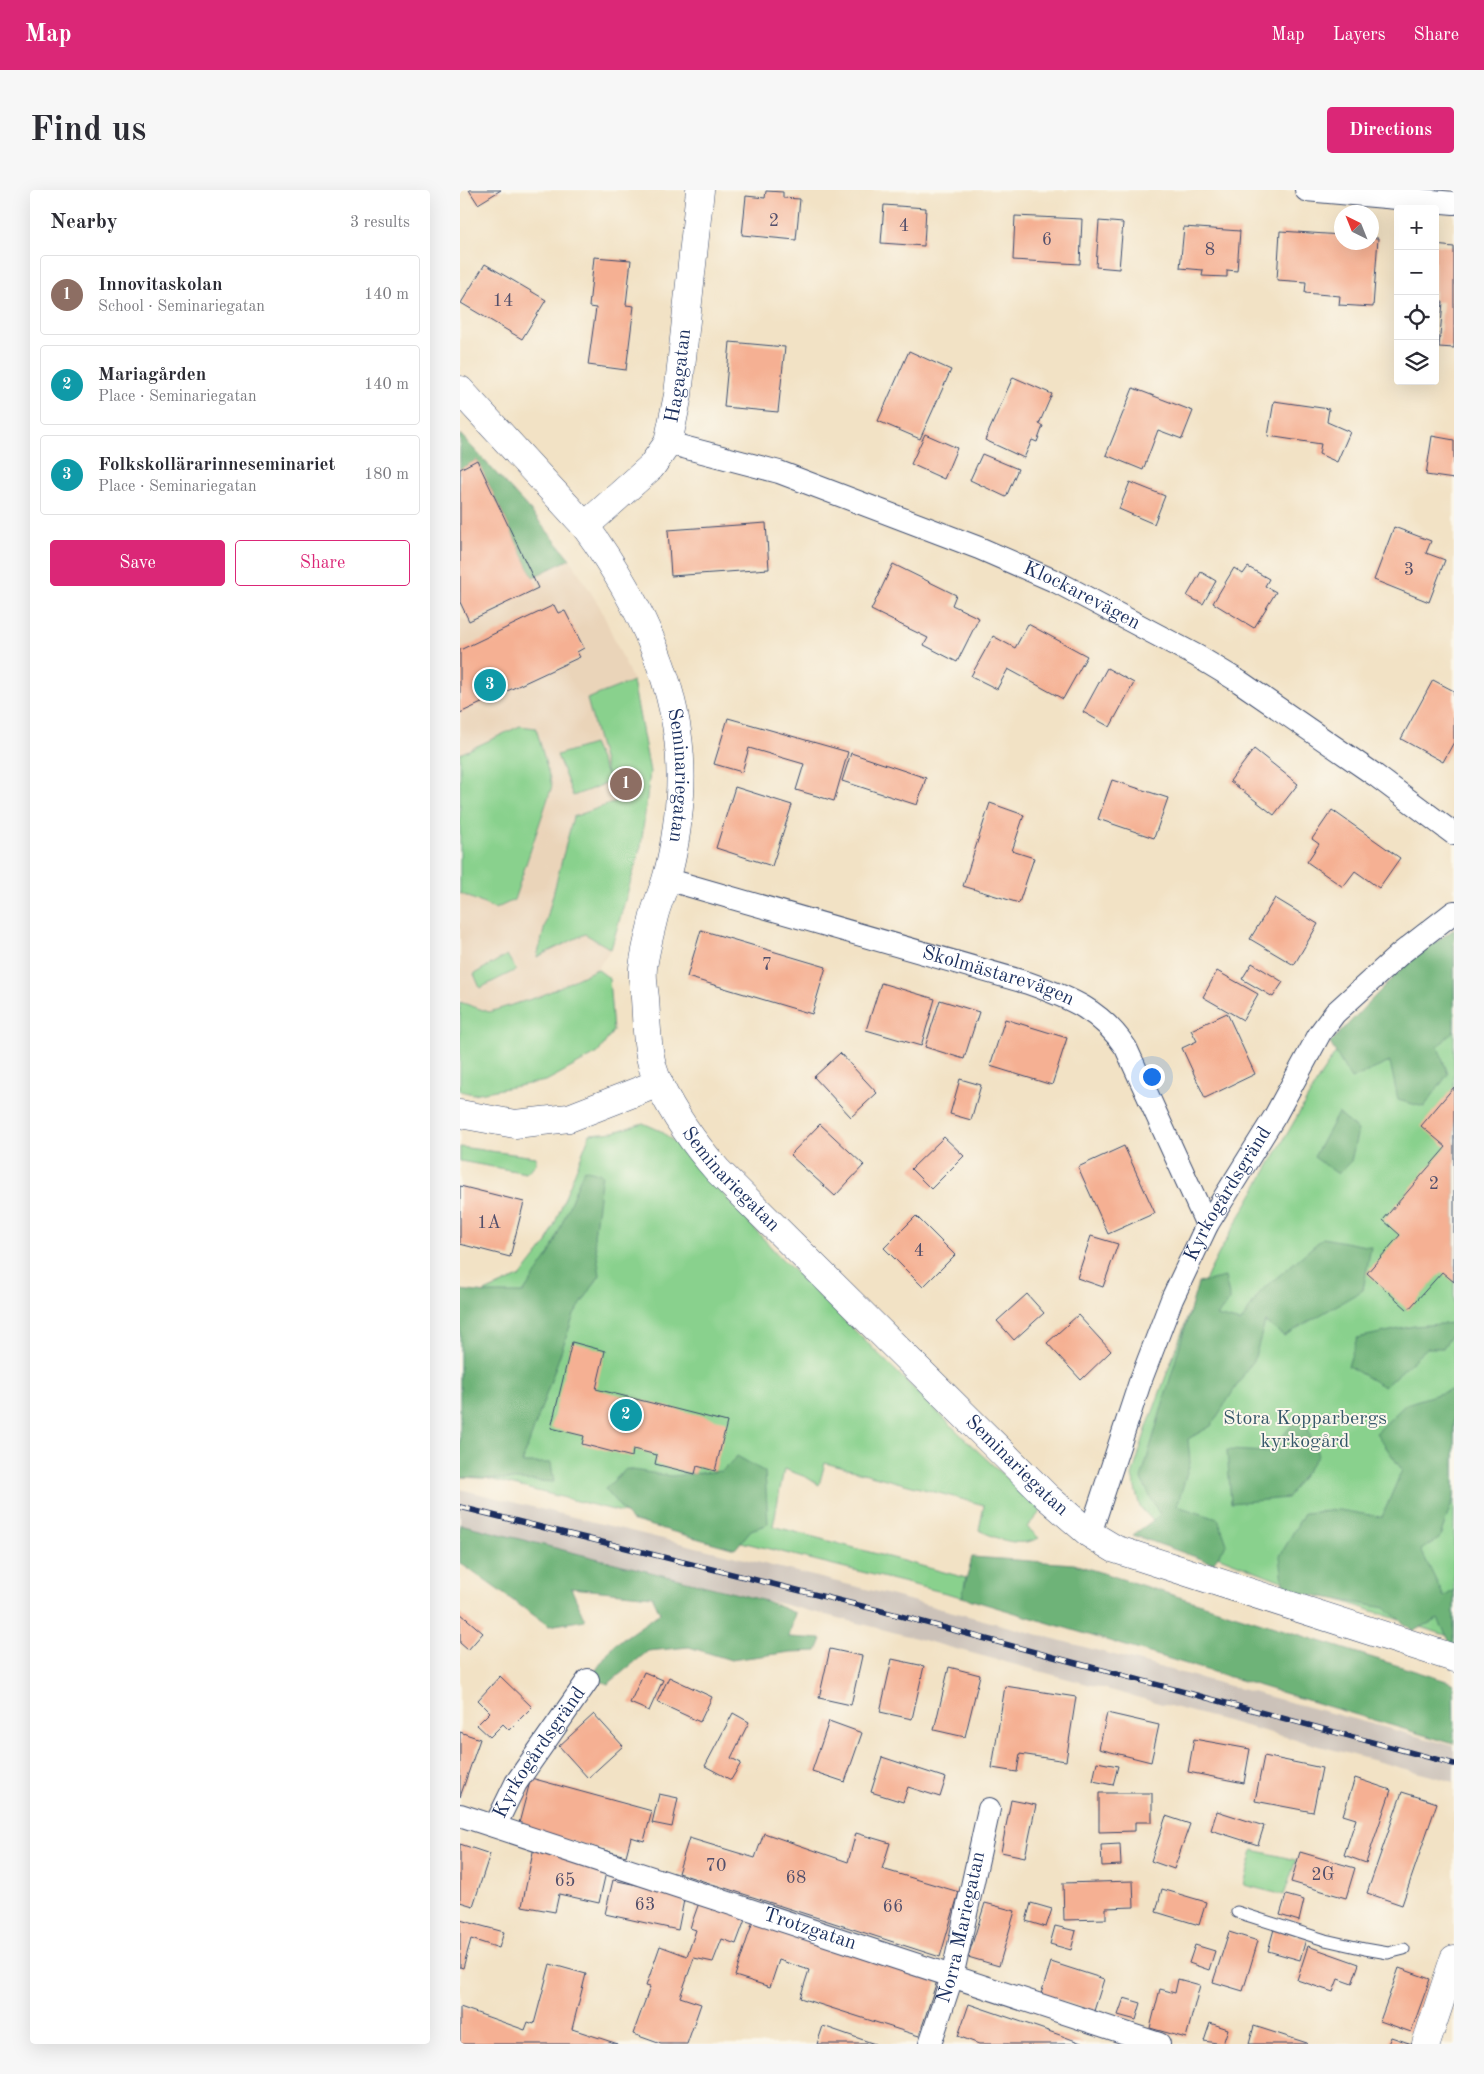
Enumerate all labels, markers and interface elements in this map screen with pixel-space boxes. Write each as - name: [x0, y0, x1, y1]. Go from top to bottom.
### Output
- text: Map: [25, 23, 72, 47]
- text: Map: [1271, 26, 1305, 44]
- text: Layers: [1333, 26, 1385, 44]
- text: Share: [1413, 26, 1459, 44]
- button: Directions: [1327, 107, 1454, 153]
- text: Find us: [30, 113, 146, 148]
- north arrow: [1334, 205, 1379, 250]
- map controls: [1394, 205, 1439, 385]
- button: +: [1394, 205, 1439, 250]
- text: Nearby: [50, 212, 118, 233]
- house number: 2: [769, 212, 779, 230]
- text: 3 results: [350, 215, 410, 231]
- house number: 4: [899, 217, 909, 235]
- house number: 6: [1042, 231, 1052, 249]
- house number: 8: [1205, 241, 1215, 259]
- button: −: [1394, 250, 1439, 295]
- text: Innovitaskolan: [98, 276, 223, 295]
- text: 1: [62, 287, 72, 303]
- text: 140 m: [364, 287, 409, 303]
- house number: 14: [493, 292, 513, 310]
- button: locate: [1394, 295, 1439, 340]
- text: School · Seminariegatan: [98, 299, 265, 315]
- street label: Hagagatan: [662, 328, 695, 425]
- button: layers: [1394, 340, 1439, 385]
- text: Mariagården: [98, 366, 206, 385]
- text: 2: [62, 377, 72, 393]
- text: 140 m: [364, 377, 409, 393]
- text: Place · Seminariegatan: [98, 389, 257, 405]
- text: Folkskollärarinneseminariet: [98, 456, 336, 475]
- text: 3: [62, 467, 72, 483]
- text: 180 m: [364, 467, 409, 483]
- text: Place · Seminariegatan: [98, 479, 257, 495]
- button: Save: [50, 540, 225, 586]
- button: Share: [235, 540, 410, 586]
- street label: Klockarevägen: [1020, 558, 1143, 634]
- house number: 3: [1404, 561, 1414, 579]
- pin: 3: [474, 666, 506, 704]
- street label: Seminariegatan: [663, 706, 691, 844]
- pin: 1: [610, 765, 642, 803]
- street label: Skolmästarevägen: [920, 943, 1077, 1010]
- house number: 7: [762, 956, 772, 974]
- your location: [1139, 1064, 1165, 1090]
- street label: Kyrkogårdsgränd: [1181, 1123, 1276, 1265]
- street label: Seminariegatan: [677, 1124, 783, 1236]
- house number: 2: [1429, 1175, 1439, 1193]
- house number: 1A: [477, 1214, 501, 1232]
- house number: 4: [914, 1242, 924, 1260]
- pin: 2: [610, 1396, 642, 1434]
- park label: Stora Kopparbergs kyrkogård: [1223, 1409, 1387, 1452]
- street label: Seminariegatan: [961, 1412, 1072, 1520]
- street label: Kyrkogårdsgränd: [490, 1684, 590, 1822]
- street label: Norra Mariegatan: [934, 1850, 989, 2006]
- house number: 70: [706, 1857, 726, 1875]
- house number: 2G: [1311, 1866, 1335, 1884]
- house number: 68: [786, 1869, 806, 1887]
- house number: 65: [555, 1872, 575, 1890]
- house number: 63: [635, 1896, 655, 1914]
- house number: 66: [883, 1898, 903, 1916]
- street label: Trotzgatan: [761, 1905, 859, 1954]

